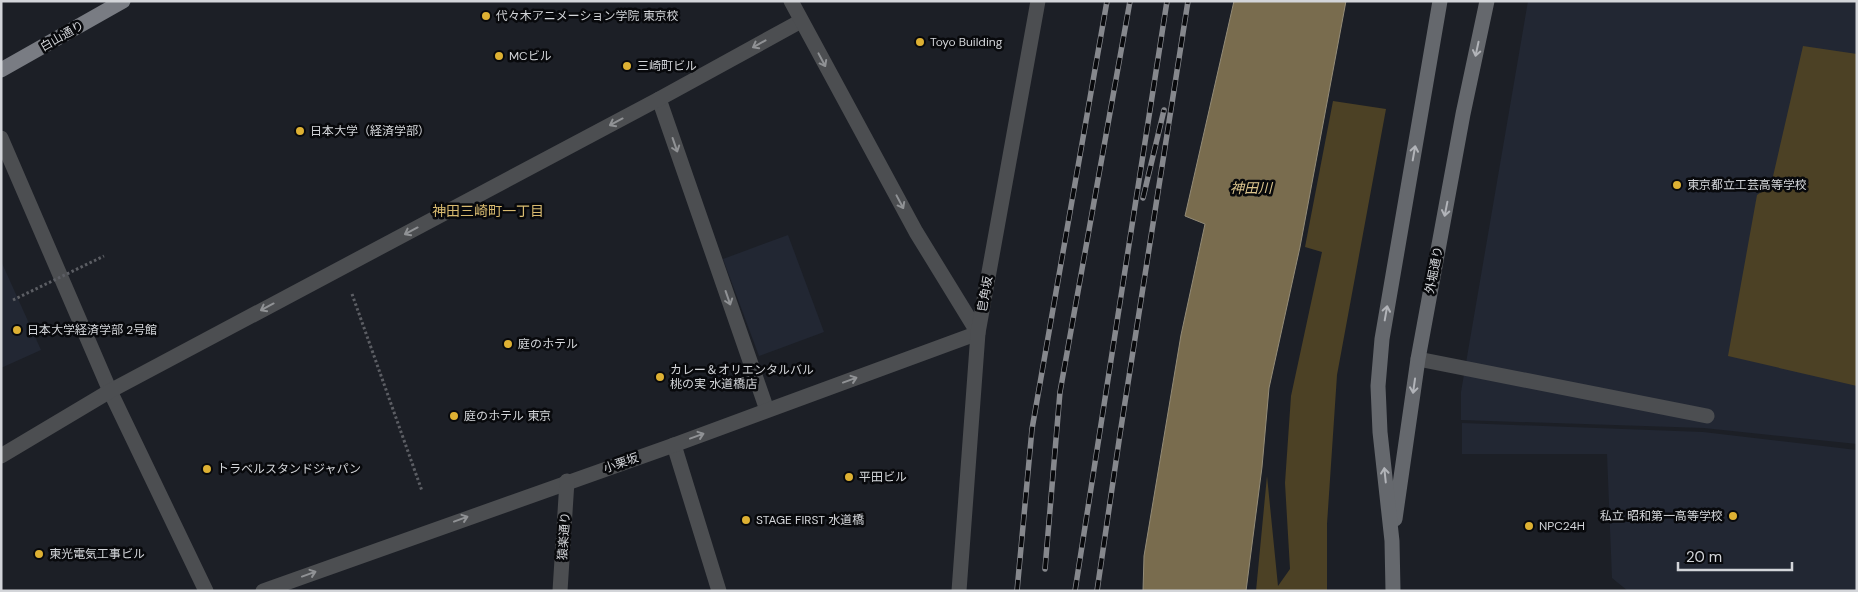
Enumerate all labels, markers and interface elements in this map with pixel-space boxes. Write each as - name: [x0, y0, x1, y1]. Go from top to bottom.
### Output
- place label: 代々木アニメーション学院 東京校: [496, 8, 679, 24]
- marker: 代々木アニメーション学院 東京校: [480, 10, 492, 22]
- street label: 白山通り: [37, 17, 87, 55]
- place label: Toyo Building: [930, 34, 1003, 50]
- marker: Toyo Building: [914, 36, 926, 48]
- one-way arrow: [751, 39, 766, 49]
- one-way arrow: [1472, 41, 1481, 57]
- place label: MCビル: [509, 48, 552, 64]
- marker: MCビル: [493, 50, 505, 62]
- one-way arrow: [818, 52, 828, 66]
- place label: 三崎町ビル: [637, 58, 697, 74]
- marker: 三崎町ビル: [621, 60, 633, 72]
- one-way arrow: [609, 117, 623, 127]
- place label: 日本大学（経済学部）: [310, 123, 430, 139]
- marker: 日本大学（経済学部）: [294, 125, 306, 137]
- one-way arrow: [671, 136, 680, 152]
- one-way arrow: [1410, 145, 1420, 161]
- place label: 東京都立工芸高等学校: [1687, 177, 1807, 193]
- water label: 神田川: [1230, 179, 1274, 197]
- marker: 東京都立工芸高等学校: [1671, 179, 1683, 191]
- one-way arrow: [895, 195, 905, 210]
- one-way arrow: [1440, 200, 1450, 216]
- district label: 神田三崎町一丁目: [432, 202, 544, 220]
- one-way arrow: [403, 226, 418, 236]
- street label: 外堀通り: [1422, 245, 1446, 295]
- street label: 皀角坂: [974, 275, 996, 313]
- one-way arrow: [724, 290, 733, 305]
- one-way arrow: [260, 303, 275, 312]
- one-way arrow: [1382, 306, 1392, 322]
- place label: 日本大学経済学部 2号館: [27, 322, 157, 338]
- marker: 日本大学経済学部 2号館: [11, 324, 23, 336]
- place label: 庭のホテル: [518, 336, 578, 352]
- marker: 庭のホテル: [502, 338, 514, 350]
- place label: カレー＆オリエンタルバル 桃の実 水道橋店: [670, 362, 814, 392]
- marker: カレー＆オリエンタルバル 桃の実 水道橋店: [654, 371, 666, 383]
- one-way arrow: [841, 375, 857, 384]
- one-way arrow: [1409, 377, 1419, 393]
- place label: 庭のホテル 東京: [464, 408, 551, 424]
- marker: 庭のホテル 東京: [448, 410, 460, 422]
- one-way arrow: [689, 431, 704, 440]
- street label: 小栗坂: [601, 450, 641, 476]
- place label: トラベルスタンドジャパン: [217, 461, 361, 477]
- marker: トラベルスタンドジャパン: [201, 463, 213, 475]
- one-way arrow: [1380, 467, 1390, 483]
- place label: 平田ビル: [859, 469, 907, 485]
- marker: 平田ビル: [843, 471, 855, 483]
- place label: 私立 昭和第一高等学校: [1600, 508, 1723, 524]
- marker: 私立 昭和第一高等学校: [1727, 510, 1739, 522]
- street label: 猿楽通り: [554, 511, 574, 561]
- place label: STAGE FIRST 水道橋: [756, 512, 864, 528]
- one-way arrow: [453, 514, 469, 523]
- marker: STAGE FIRST 水道橋: [740, 514, 752, 526]
- place label: NPC24H: [1539, 518, 1585, 534]
- marker: NPC24H: [1523, 520, 1535, 532]
- scale bar: [1678, 540, 1792, 572]
- place label: 東光電気工事ビル: [49, 546, 145, 562]
- text: 20 m: [1686, 547, 1722, 567]
- marker: 東光電気工事ビル: [33, 548, 45, 560]
- one-way arrow: [300, 569, 316, 578]

